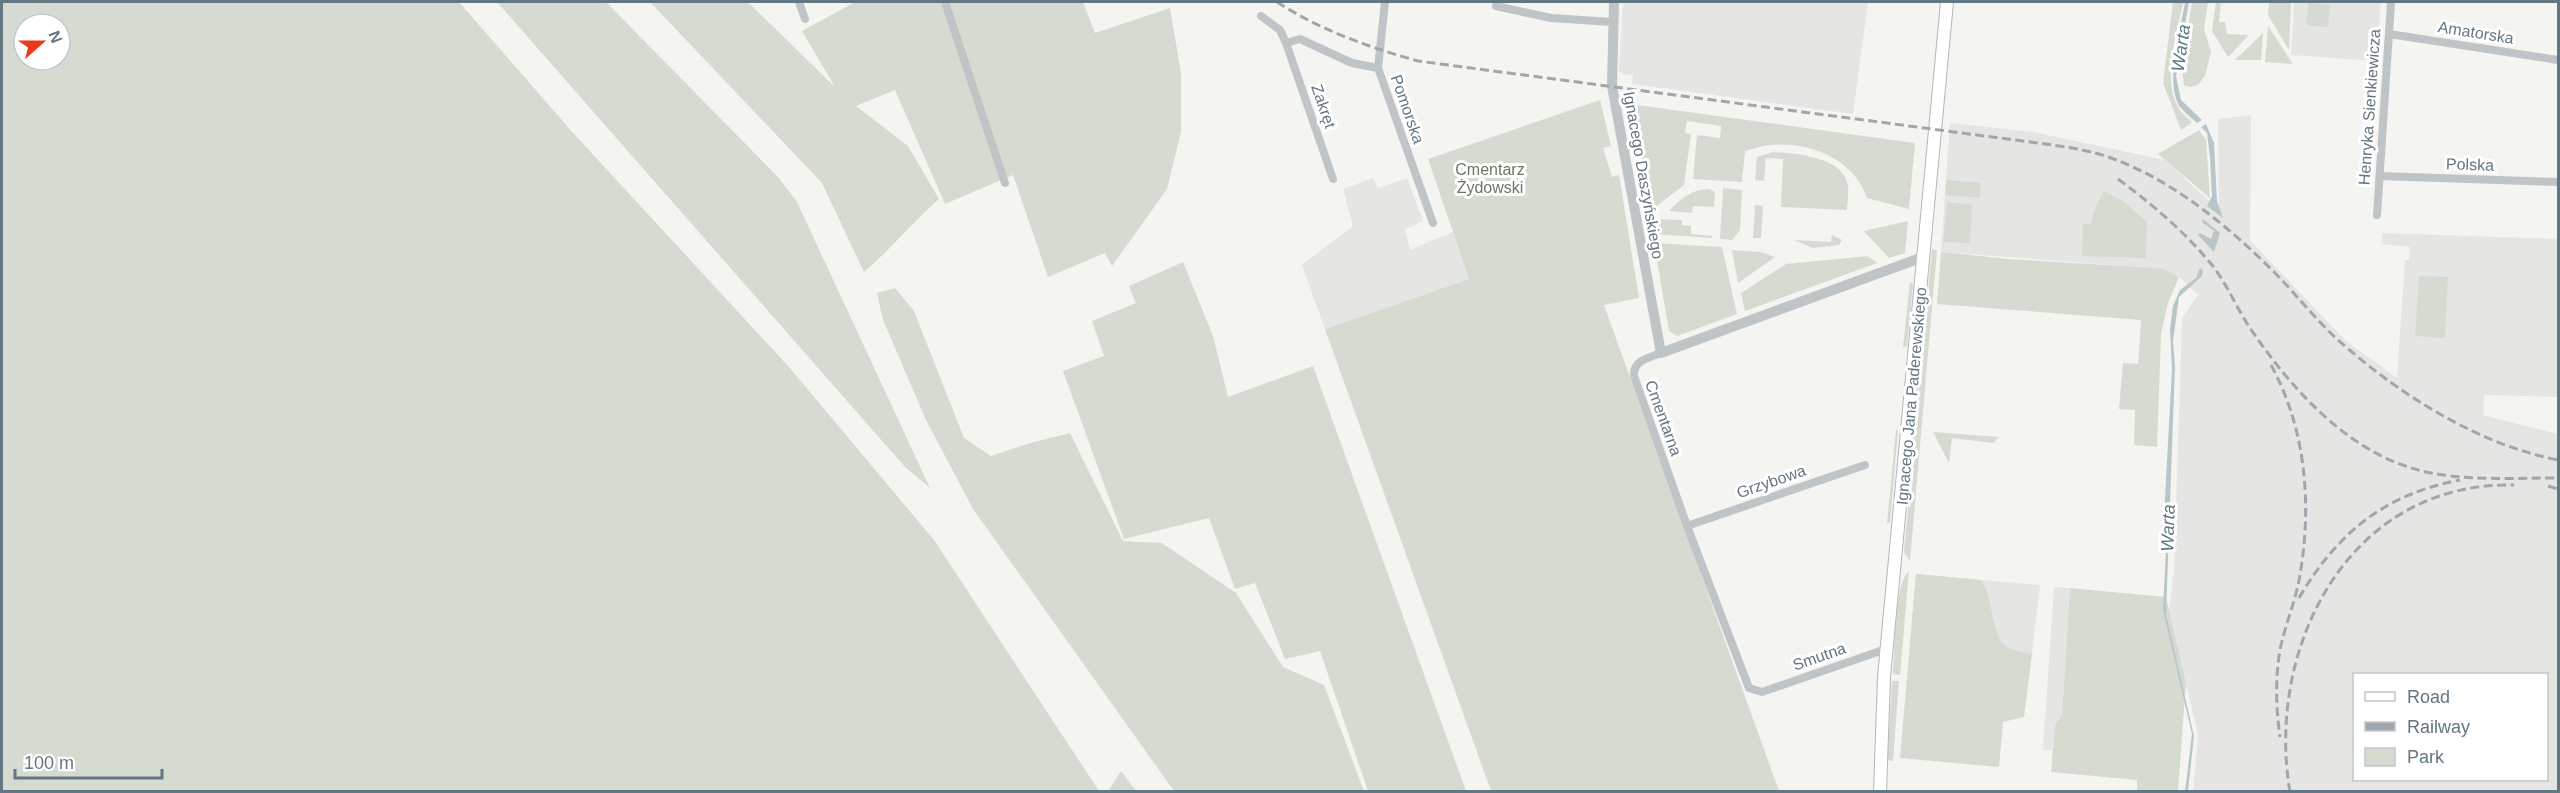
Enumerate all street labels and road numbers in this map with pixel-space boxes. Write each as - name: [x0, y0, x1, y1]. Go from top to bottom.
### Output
- street label: Amatorska: [2437, 18, 2515, 47]
- street label: Henryka Sienkiewicza: [2356, 28, 2383, 186]
- street label: Pomorska: [1388, 72, 1427, 146]
- street label: Zakręt: [1308, 82, 1339, 131]
- street label: Ignacego Daszyńskiego: [1620, 90, 1667, 260]
- street label: Polska: [2446, 155, 2494, 174]
- street label: Ignacego Jana Paderewskiego: [1893, 286, 1930, 506]
- street label: Cmentarna: [1642, 378, 1685, 458]
- street label: Grzybowa: [1734, 462, 1808, 501]
- street label: Smutna: [1790, 639, 1848, 673]

